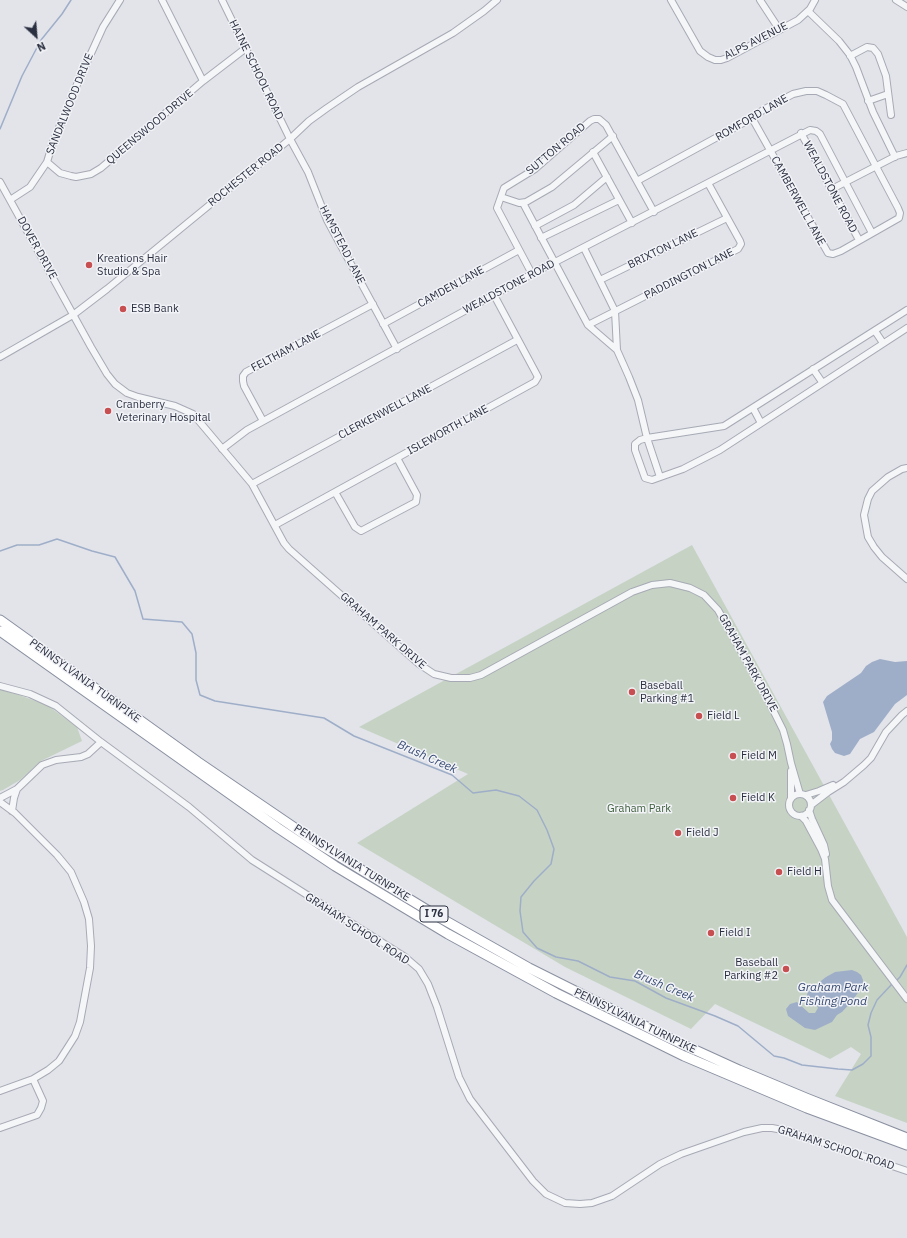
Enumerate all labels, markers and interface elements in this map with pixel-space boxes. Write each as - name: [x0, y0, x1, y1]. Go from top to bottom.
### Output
- north arrow: [16, 16, 56, 56]
- street label: HAINE SCHOOL ROAD: [226, 18, 286, 122]
- street label: ALPS AVENUE: [722, 19, 790, 63]
- text: N: [35, 39, 48, 55]
- street label: SANDALWOOD DRIVE: [44, 51, 96, 157]
- street label: QUEENSWOOD DRIVE: [104, 87, 196, 167]
- street label: ROMFORD LANE: [713, 92, 791, 144]
- street label: SUTTON ROAD: [524, 120, 588, 178]
- street label: WEALDSTONE ROAD: [800, 139, 860, 235]
- street label: ROCHESTER ROAD: [206, 141, 286, 209]
- street label: CAMBERWELL LANE: [768, 154, 828, 248]
- street label: HAMSTEAD LANE: [316, 203, 368, 287]
- street label: DOVER DRIVE: [14, 214, 60, 282]
- street label: BRIXTON LANE: [626, 226, 700, 272]
- street label: PADDINGTON LANE: [642, 246, 736, 302]
- place label: Kreations Hair Studio & Spa: [97, 252, 167, 278]
- street label: WEALDSTONE ROAD: [461, 257, 557, 317]
- marker: Kreations Hair Studio & Spa: [84, 260, 94, 270]
- street label: CAMDEN LANE: [415, 263, 487, 311]
- place label: ESB Bank: [131, 302, 179, 316]
- marker: ESB Bank: [118, 304, 128, 314]
- street label: FELTHAM LANE: [249, 327, 323, 375]
- street label: CLERKENWELL LANE: [336, 382, 434, 442]
- place label: Cranberry Veterinary Hospital: [116, 398, 211, 424]
- street label: ISLEWORTH LANE: [405, 402, 491, 458]
- marker: Cranberry Veterinary Hospital: [103, 406, 113, 416]
- street label: GRAHAM PARK DRIVE: [337, 590, 429, 672]
- street label: GRAHAM PARK DRIVE: [716, 612, 780, 714]
- street label: PENNSYLVANIA TURNPIKE: [27, 636, 143, 726]
- place label: Baseball Parking #1: [640, 679, 694, 705]
- marker: Baseball Parking #1: [627, 687, 637, 697]
- place label: Field L: [707, 709, 739, 723]
- marker: Field L: [694, 711, 704, 721]
- water label: Brush Creek: [395, 737, 459, 777]
- place label: Field M: [741, 749, 777, 763]
- marker: Field M: [728, 751, 738, 761]
- place label: Field K: [741, 791, 775, 805]
- marker: Field K: [728, 793, 738, 803]
- park label: Graham Park: [607, 802, 671, 816]
- street label: PENNSYLVANIA TURNPIKE: [292, 822, 412, 904]
- place label: Field J: [686, 826, 719, 840]
- marker: Field J: [673, 828, 683, 838]
- place label: Field H: [787, 865, 822, 879]
- marker: Field H: [774, 867, 784, 877]
- street label: GRAHAM SCHOOL ROAD: [302, 890, 412, 968]
- road number: I 76: [420, 906, 448, 922]
- place label: Field I: [719, 926, 750, 940]
- marker: Field I: [706, 928, 716, 938]
- place label: Baseball Parking #2: [724, 956, 778, 982]
- marker: Baseball Parking #2: [781, 964, 791, 974]
- water label: Brush Creek: [632, 967, 696, 1005]
- water label: Graham Park Fishing Pond: [798, 981, 868, 1009]
- street label: PENNSYLVANIA TURNPIKE: [572, 986, 698, 1056]
- street label: GRAHAM SCHOOL ROAD: [776, 1123, 896, 1173]

